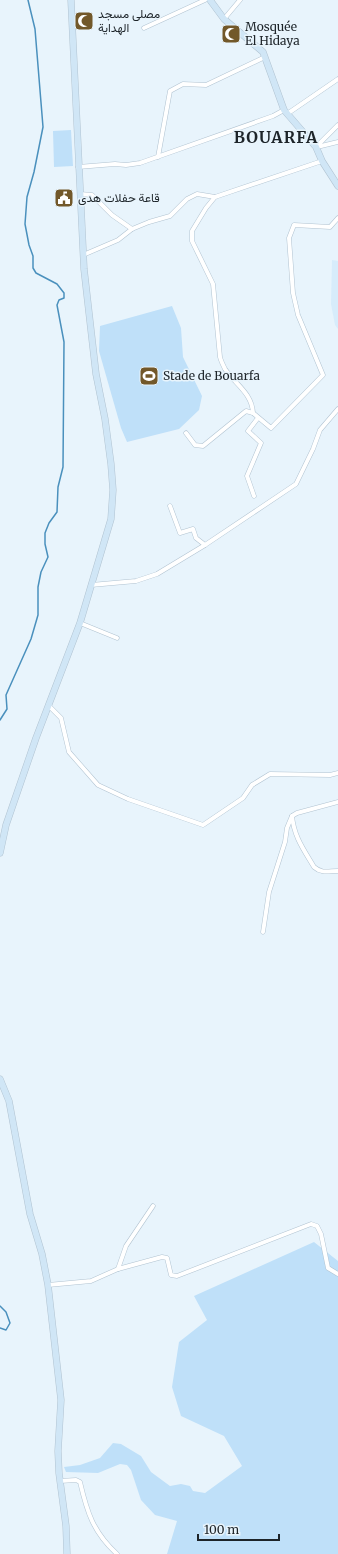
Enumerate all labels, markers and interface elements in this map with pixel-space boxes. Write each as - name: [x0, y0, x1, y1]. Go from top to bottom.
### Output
- place label: مصلى مسجد الهداية: [98, 6, 160, 36]
- mosque icon: مصلى مسجد الهداية: [73, 10, 95, 32]
- place label: Mosquée El Hidaya: [245, 19, 300, 48]
- mosque icon: Mosquée El Hidaya: [220, 23, 242, 45]
- district label: BOUARFA: [234, 127, 318, 147]
- public building icon: قاعة حفلات هدى: [53, 187, 75, 209]
- place label: قاعة حفلات هدى: [78, 190, 160, 206]
- sports icon: Stade de Bouarfa: [138, 365, 160, 387]
- place label: Stade de Bouarfa: [163, 368, 260, 383]
- scale bar: [198, 1516, 279, 1542]
- text: 100 m: [204, 1522, 239, 1537]

